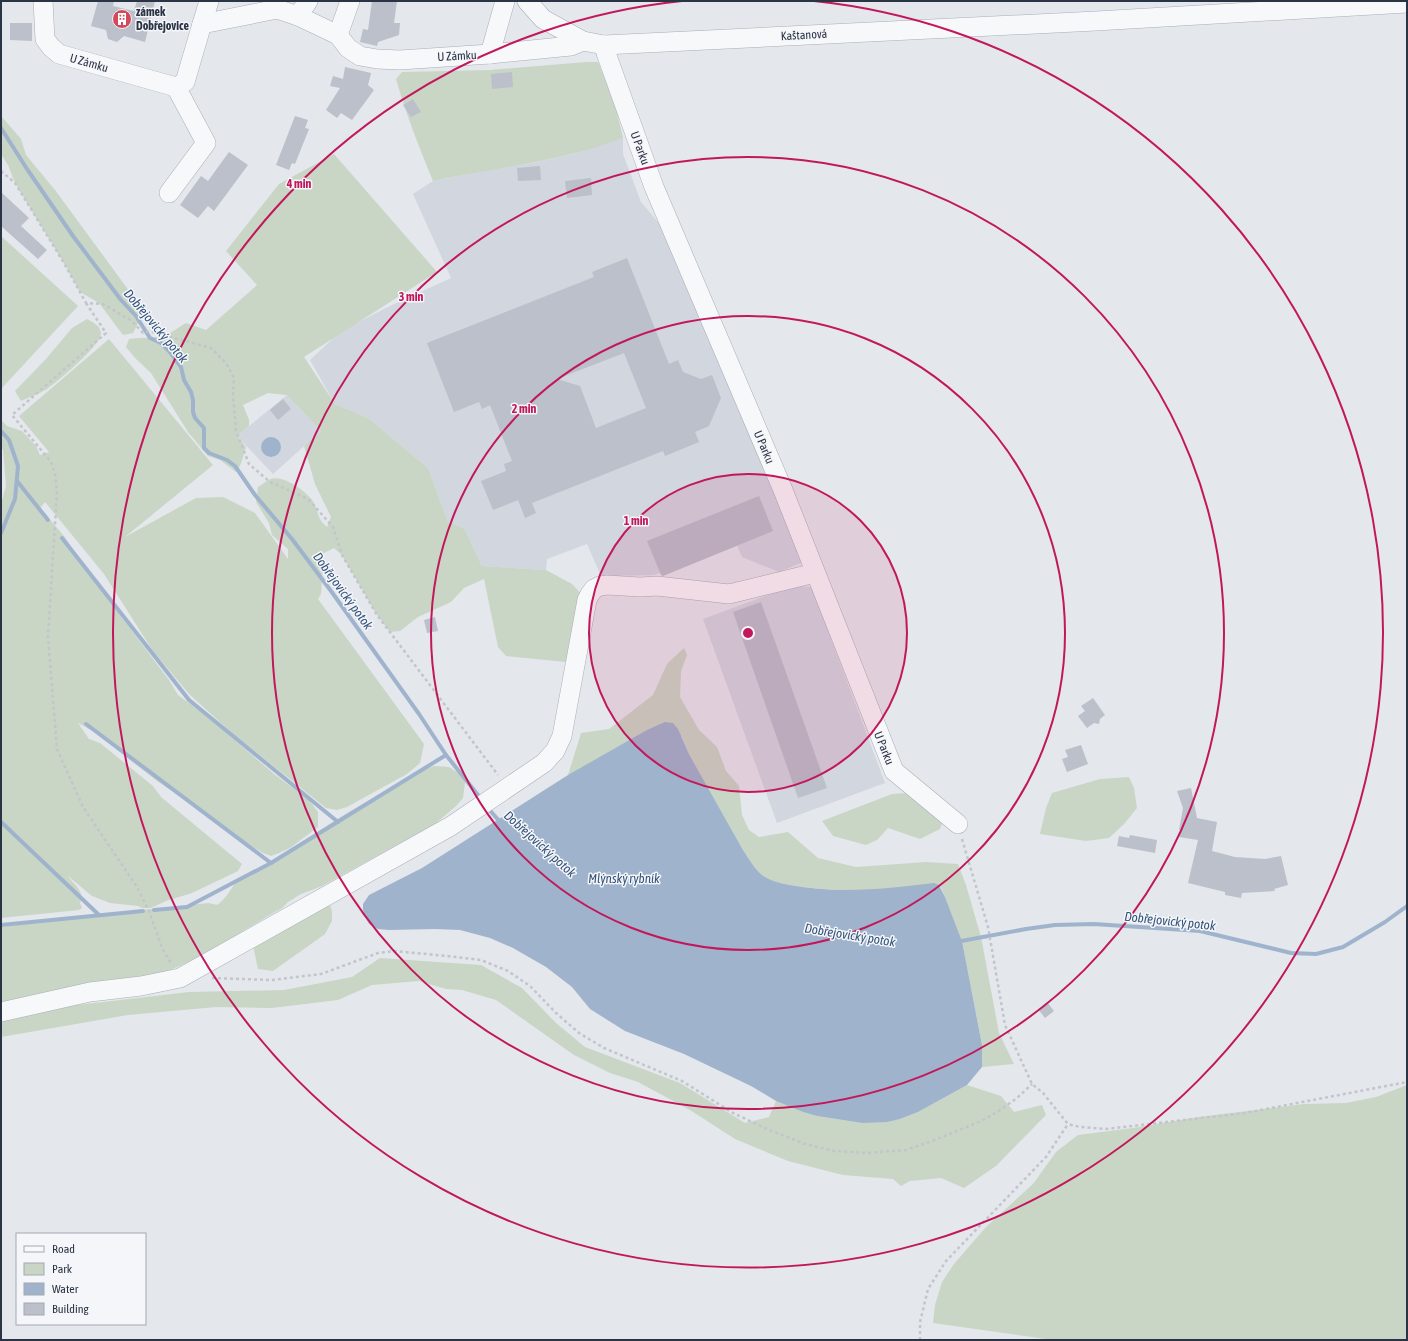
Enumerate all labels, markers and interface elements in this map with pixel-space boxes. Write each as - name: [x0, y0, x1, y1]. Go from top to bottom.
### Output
- place label: zámek Dobřejovice: [136, 5, 189, 33]
- building icon: zámek Dobřejovice: [111, 8, 133, 30]
- street label: Kaštanová: [781, 27, 827, 43]
- street label: U Zámku: [437, 48, 477, 64]
- street label: U Zámku: [68, 51, 110, 75]
- street label: U Parku: [628, 129, 653, 167]
- text: 4 min: [286, 177, 311, 191]
- water label: Dobřejovický potok: [121, 286, 191, 366]
- text: 3 min: [399, 290, 423, 304]
- text: 2 min: [512, 402, 536, 416]
- street label: U Parku: [751, 428, 777, 466]
- text: 1 min: [624, 514, 648, 528]
- water label: Dobřejovický potok: [310, 550, 376, 633]
- centre of rings: [741, 626, 755, 640]
- street label: U Parku: [871, 729, 897, 767]
- water label: Dobřejovický potok: [501, 808, 579, 880]
- water label: Mlýnský rybník: [588, 871, 660, 886]
- water label: Dobřejovický potok: [1124, 909, 1217, 933]
- water label: Dobřejovický potok: [804, 920, 897, 950]
- legend: [16, 1233, 146, 1325]
- text: Road: [52, 1242, 75, 1256]
- text: Park: [52, 1262, 73, 1276]
- text: Water: [52, 1282, 79, 1296]
- text: Building: [52, 1302, 90, 1316]

